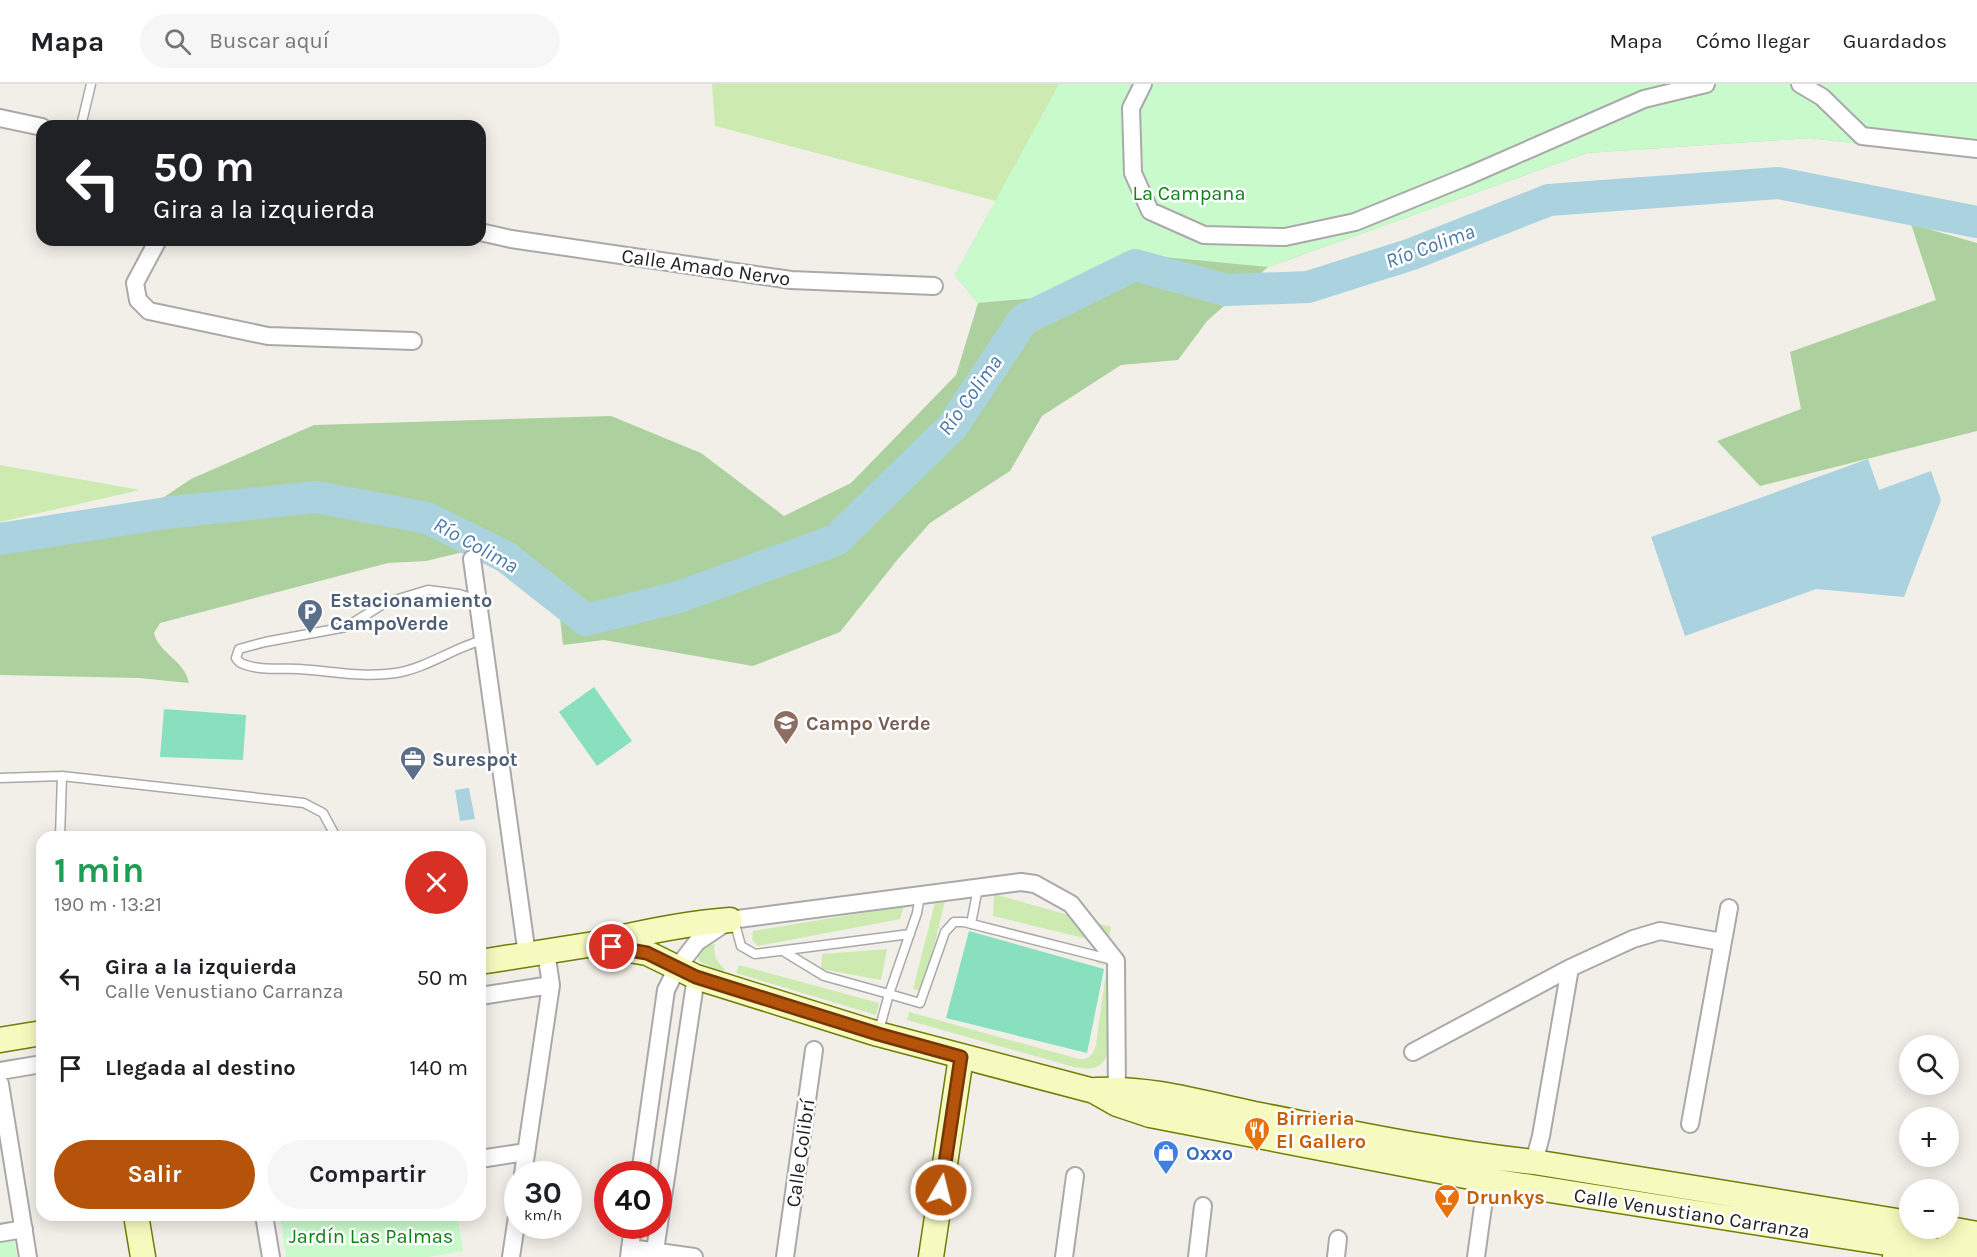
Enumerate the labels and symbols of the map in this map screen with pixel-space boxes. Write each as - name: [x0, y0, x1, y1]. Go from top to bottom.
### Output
- park label: La Campana: [1133, 182, 1245, 205]
- water label: Río Colima: [1382, 219, 1478, 273]
- street label: Calle Amado Nervo: [620, 244, 792, 291]
- water label: Río Colima: [933, 350, 1007, 440]
- water label: Río Colima: [429, 512, 523, 578]
- place label: Estacionamiento CampoVerde: [330, 589, 492, 635]
- parking icon: Estacionamiento CampoVerde: [295, 597, 325, 635]
- school or university icon: Campo Verde: [771, 708, 801, 746]
- place label: Campo Verde: [806, 712, 931, 735]
- office icon: Surespot: [398, 744, 428, 782]
- place label: Surespot: [432, 748, 518, 771]
- pin: [586, 921, 637, 972]
- street label: Calle Colibrí: [782, 1097, 819, 1209]
- place label: Birrieria El Gallero: [1276, 1107, 1366, 1153]
- restaurant icon: Birrieria El Gallero: [1242, 1115, 1272, 1153]
- shop icon: Oxxo: [1151, 1138, 1181, 1176]
- place label: Oxxo: [1186, 1142, 1233, 1165]
- position arrow: [909, 1158, 973, 1222]
- speed limit sign: 40: [594, 1161, 672, 1239]
- bar icon: Drunkys: [1432, 1182, 1462, 1220]
- street label: Calle Venustiano Carranza: [1572, 1183, 1812, 1244]
- place label: Drunkys: [1466, 1186, 1545, 1209]
- park label: Jardín Las Palmas: [289, 1225, 453, 1248]

